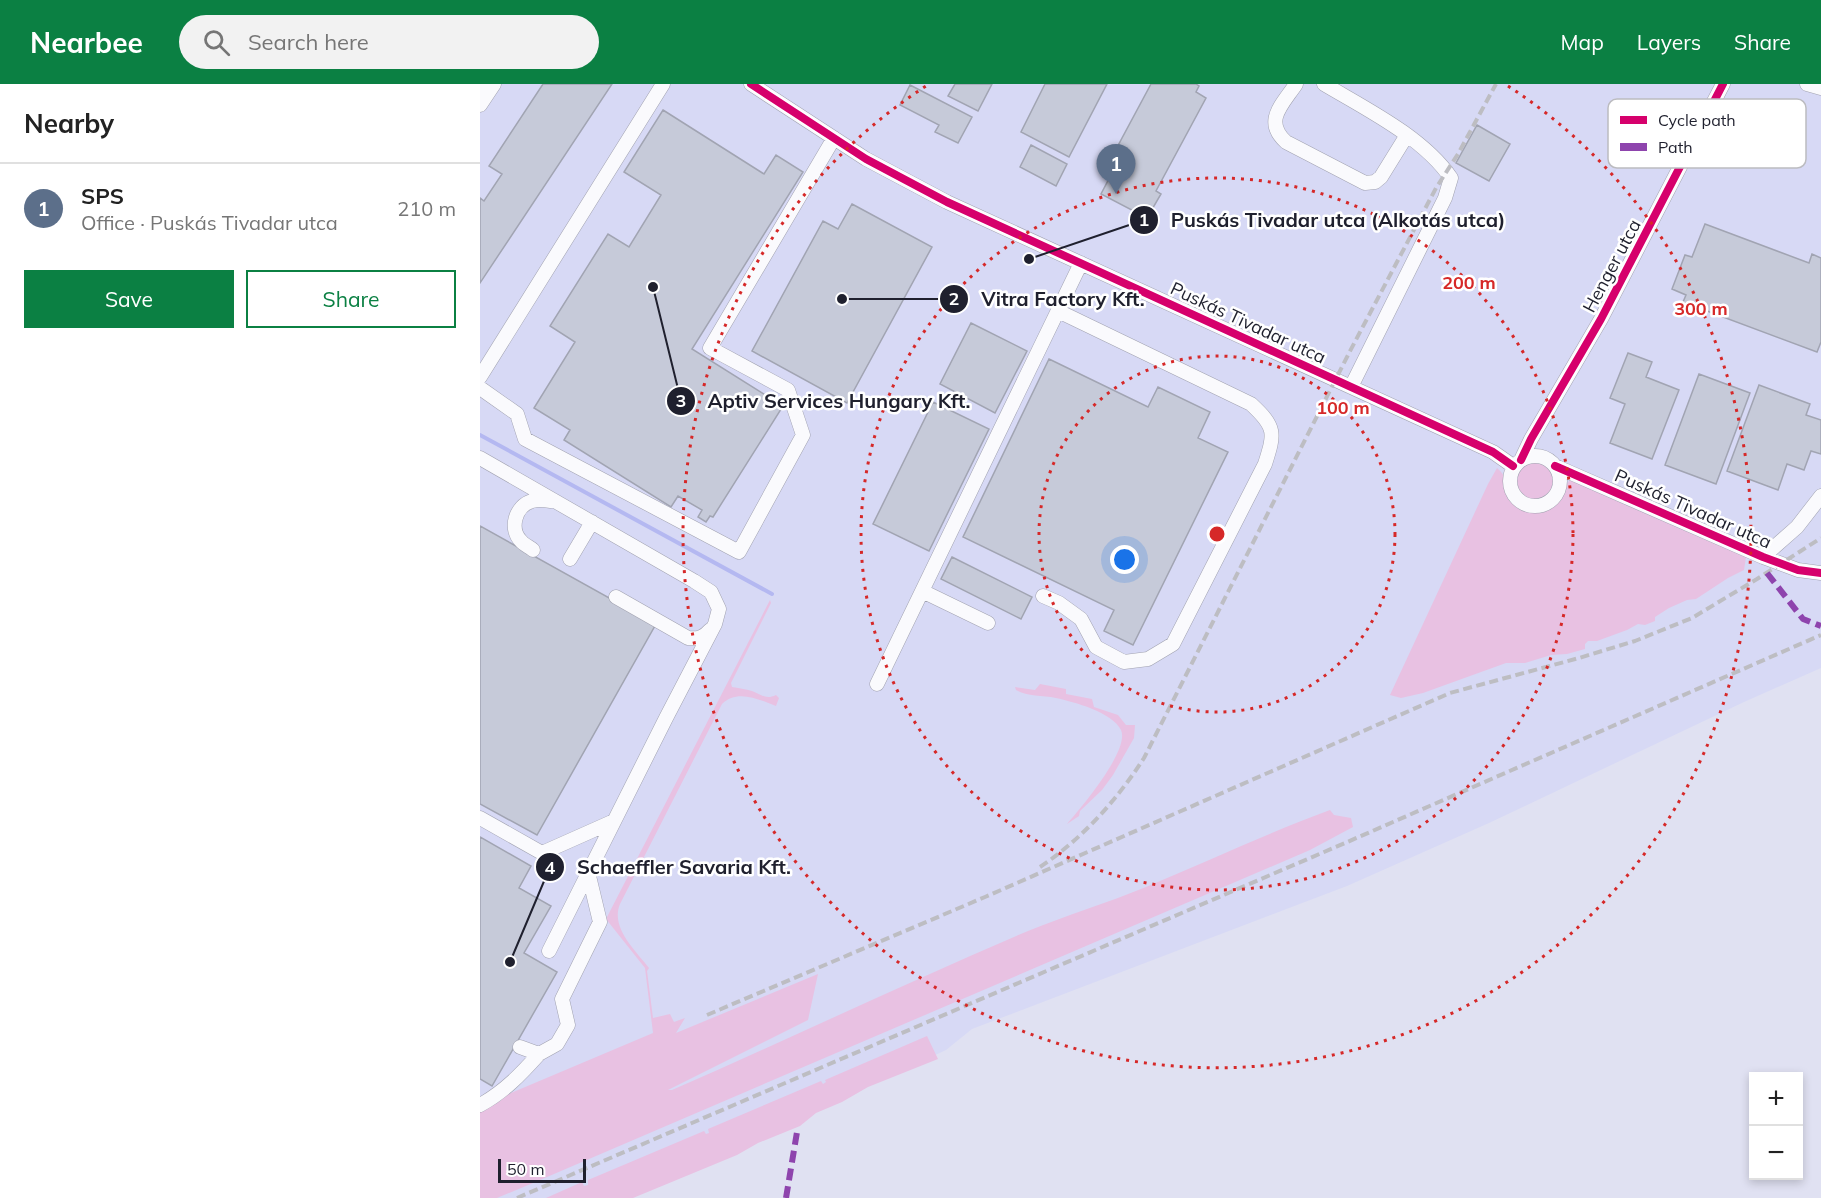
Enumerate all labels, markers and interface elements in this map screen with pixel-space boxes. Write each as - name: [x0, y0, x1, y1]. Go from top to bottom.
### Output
- search box: [179, 15, 599, 69]
- text: Nearbee: [30, 25, 143, 60]
- icon: search: [200, 26, 233, 59]
- text: Search here: [248, 28, 369, 56]
- text: Map: [1561, 29, 1604, 55]
- text: Layers: [1637, 29, 1701, 55]
- text: Share: [1734, 29, 1791, 55]
- legend: [1608, 99, 1806, 168]
- text: Nearby: [24, 107, 114, 140]
- text: Cycle path: [1658, 110, 1736, 130]
- text: Path: [1658, 137, 1693, 157]
- pin: 1: [1096, 144, 1136, 194]
- text: SPS: [81, 182, 124, 210]
- text: 1: [38, 196, 50, 221]
- text: 210 m: [397, 196, 456, 221]
- callout: Puskás Tivadar utca (Alkotás utca): [1129, 201, 1518, 239]
- text: Puskás Tivadar utca (Alkotás utca): [1171, 207, 1505, 232]
- text: 1: [1139, 208, 1149, 231]
- text: Office · Puskás Tivadar utca: [81, 210, 338, 235]
- street label: Henger utca: [1577, 215, 1646, 316]
- button: Save: [24, 270, 234, 328]
- button: Share: [246, 270, 456, 328]
- text: 200 m: [1442, 271, 1496, 294]
- street label: Puskás Tivadar utca: [1167, 276, 1330, 369]
- callout: Vitra Factory Kft.: [939, 280, 1156, 318]
- text: Vitra Factory Kft.: [980, 286, 1145, 311]
- text: 2: [949, 287, 959, 310]
- text: 300 m: [1674, 297, 1728, 320]
- callout: Aptiv Services Hungary Kft.: [666, 382, 983, 420]
- text: Aptiv Services Hungary Kft.: [707, 388, 971, 413]
- text: 3: [676, 389, 686, 412]
- text: 100 m: [1316, 396, 1370, 419]
- street label: Puskás Tivadar utca: [1611, 464, 1775, 553]
- centre of rings: [1207, 524, 1227, 544]
- your location: [1110, 545, 1139, 574]
- callout: Schaeffler Savaria Kft.: [535, 848, 803, 886]
- text: Schaeffler Savaria Kft.: [577, 854, 791, 879]
- text: 4: [545, 856, 556, 879]
- map controls: [1749, 1072, 1803, 1180]
- button: +: [1749, 1072, 1803, 1126]
- button: −: [1749, 1126, 1803, 1180]
- scale bar: [498, 1156, 586, 1184]
- text: 50 m: [507, 1159, 544, 1179]

